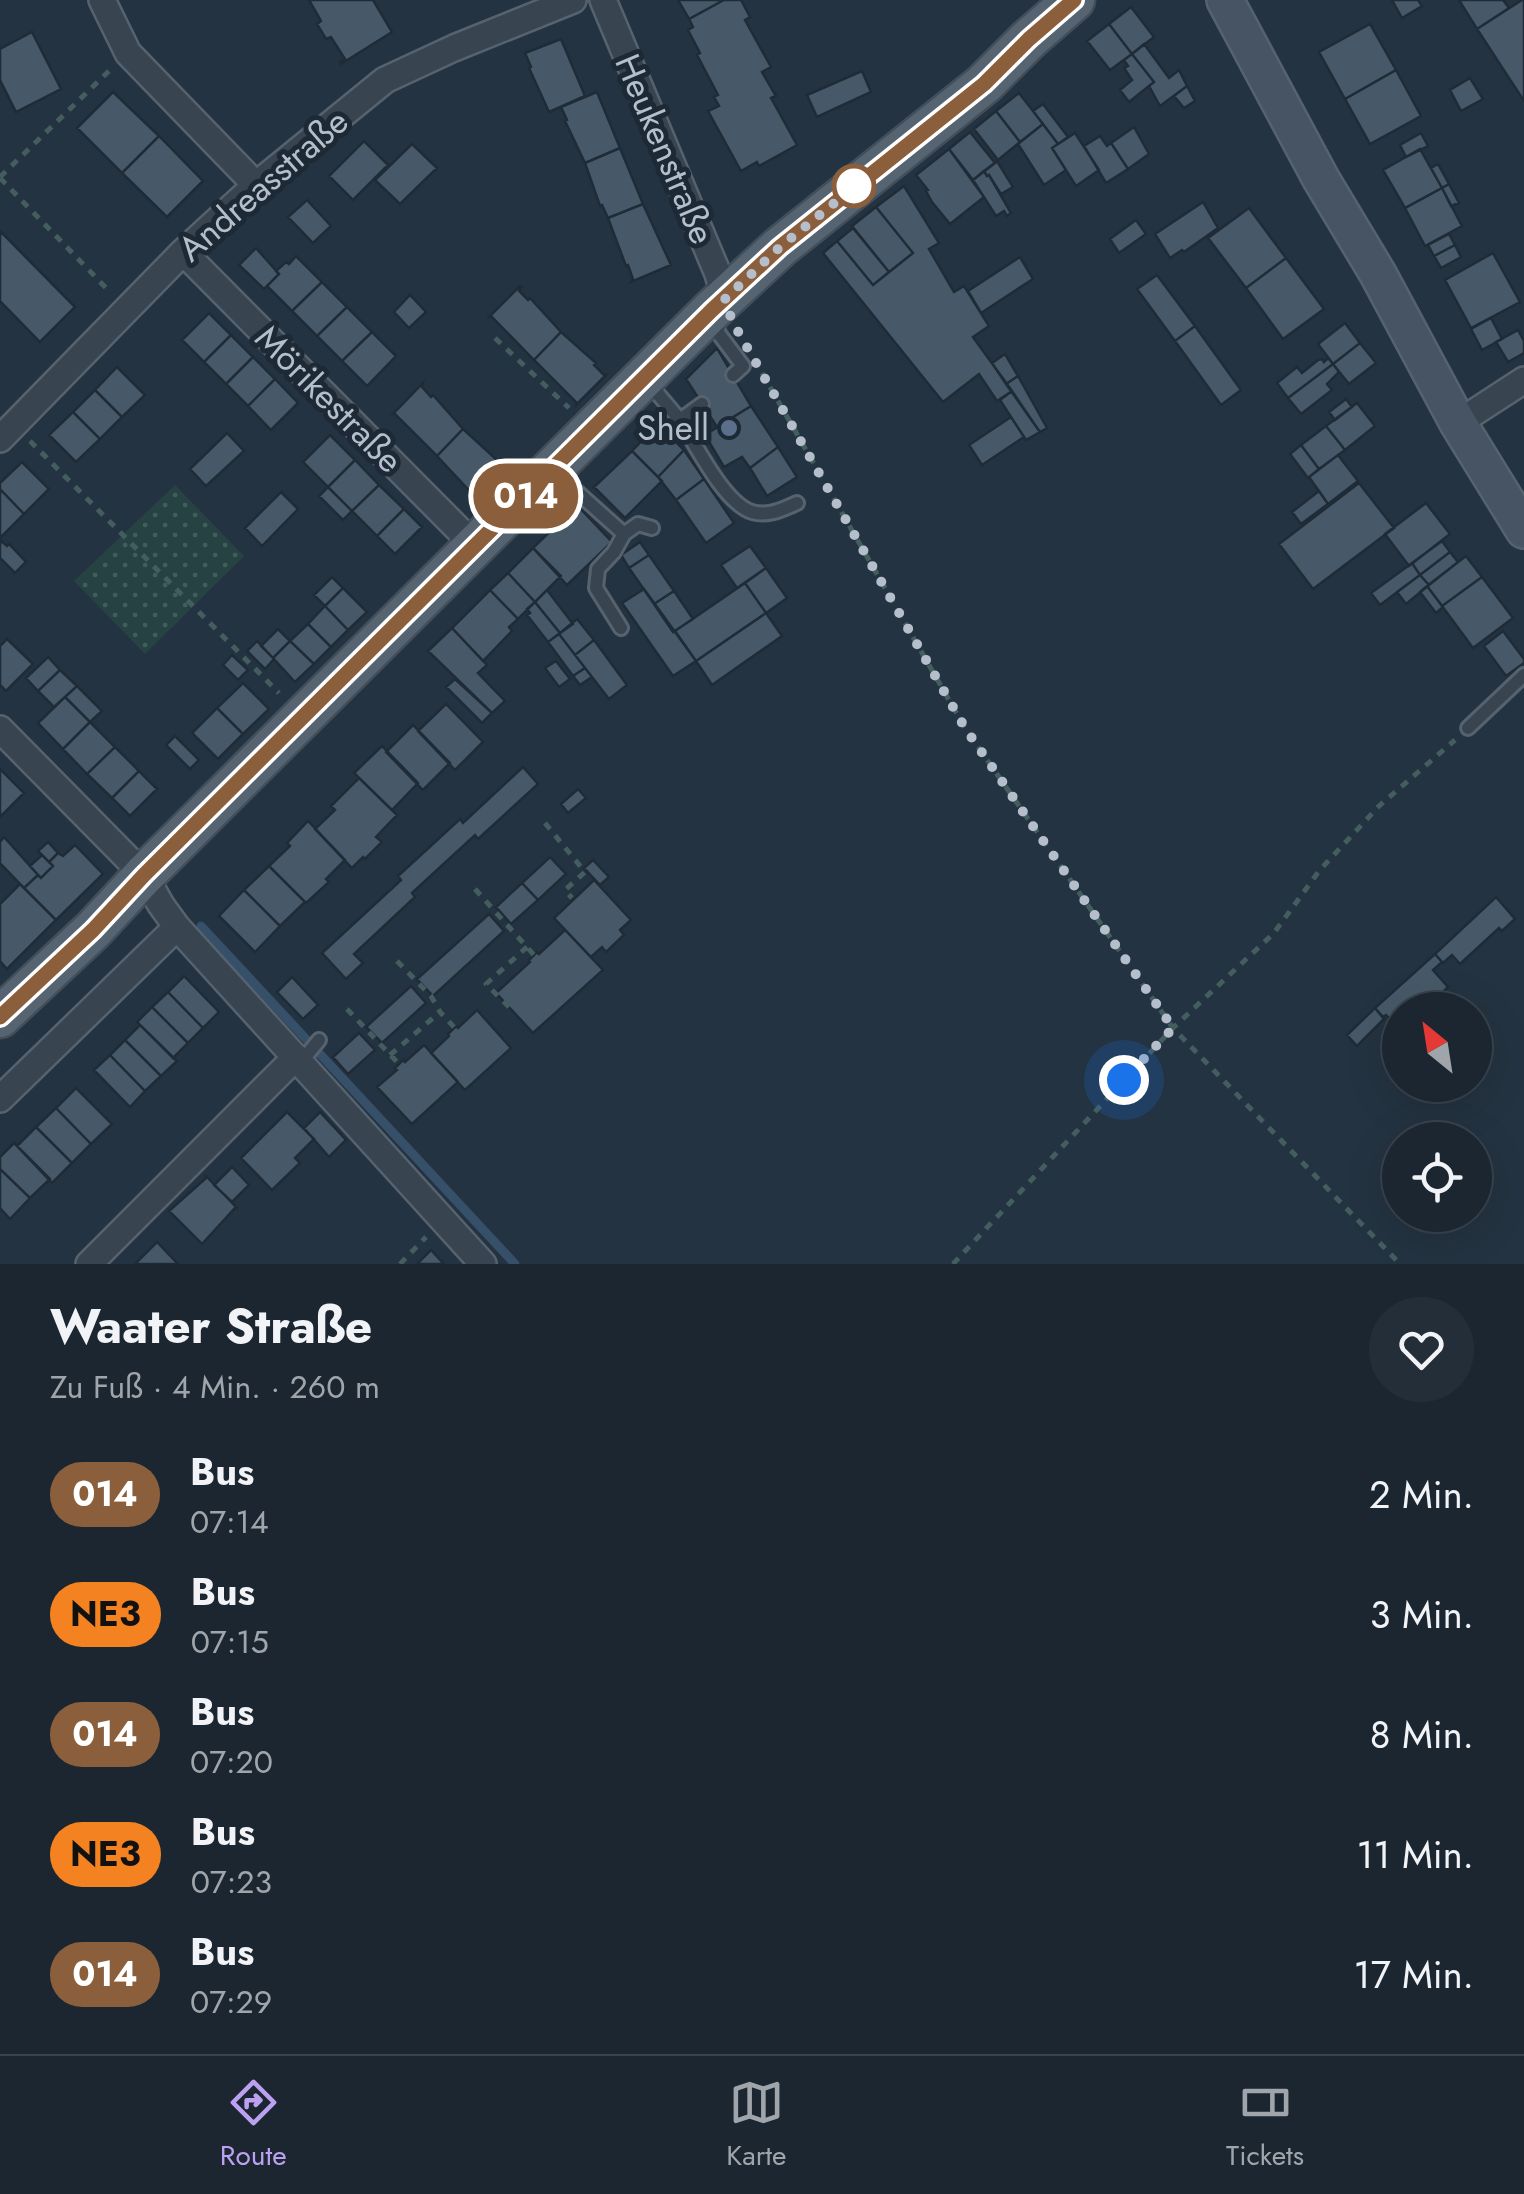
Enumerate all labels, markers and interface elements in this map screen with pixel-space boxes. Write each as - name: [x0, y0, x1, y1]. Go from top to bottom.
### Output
- street label: Heukenstraße: [603, 46, 727, 252]
- street label: Andreasstraße: [167, 97, 359, 273]
- unlabelled marker: [833, 165, 875, 207]
- street label: Mörikestraße: [244, 314, 414, 484]
- place label: Shell: [637, 403, 709, 453]
- marker: Shell: [718, 417, 740, 439]
- line badge: 014: [468, 464, 584, 528]
- text: 014: [493, 471, 559, 521]
- north arrow: [1382, 992, 1492, 1102]
- map controls: [1382, 992, 1492, 1232]
- your location: [1099, 1055, 1149, 1105]
- button: locate: [1382, 1122, 1492, 1232]
- text: Waater Straße: [50, 1292, 372, 1361]
- button: heart: [1369, 1297, 1474, 1402]
- text: Zu Fuß · 4 Min. · 260 m: [50, 1364, 380, 1410]
- text: Bus: [190, 1444, 254, 1499]
- text: 2 Min.: [1369, 1467, 1474, 1522]
- text: 014: [72, 1469, 138, 1519]
- text: 07:14: [190, 1499, 269, 1545]
- text: Bus: [191, 1564, 255, 1619]
- text: 3 Min.: [1370, 1587, 1474, 1642]
- text: NE3: [70, 1589, 141, 1639]
- text: 07:15: [191, 1619, 269, 1665]
- text: Bus: [190, 1684, 254, 1739]
- text: 8 Min.: [1370, 1707, 1474, 1762]
- text: 014: [72, 1709, 138, 1759]
- text: 07:20: [190, 1739, 273, 1785]
- text: Bus: [191, 1804, 255, 1859]
- text: 11 Min.: [1356, 1827, 1474, 1882]
- text: NE3: [70, 1829, 141, 1879]
- text: 07:23: [191, 1859, 272, 1905]
- text: Bus: [190, 1924, 254, 1979]
- text: 17 Min.: [1354, 1947, 1474, 2002]
- text: 014: [72, 1949, 138, 1999]
- text: 07:29: [190, 1979, 272, 2025]
- tab: Route: [220, 2075, 287, 2176]
- tab: Karte: [726, 2075, 786, 2176]
- tab: Tickets: [1226, 2075, 1304, 2176]

